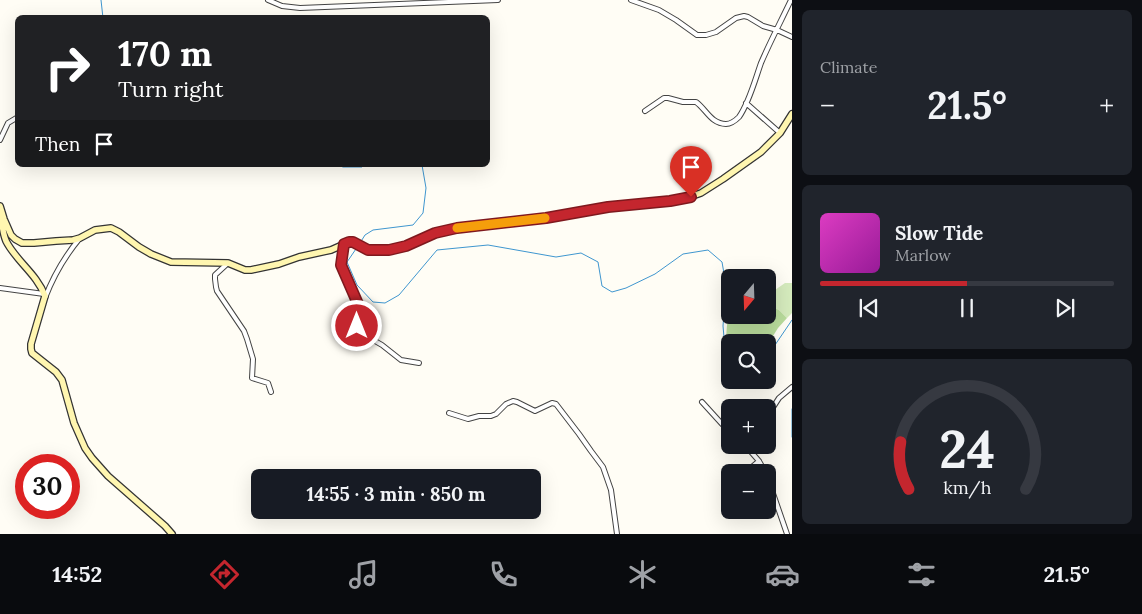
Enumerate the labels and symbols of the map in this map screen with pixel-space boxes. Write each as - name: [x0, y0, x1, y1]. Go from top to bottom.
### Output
- pin: [670, 146, 712, 197]
- north arrow: [721, 269, 776, 324]
- position arrow: [330, 299, 382, 351]
- speed limit sign: 30: [15, 454, 80, 519]

